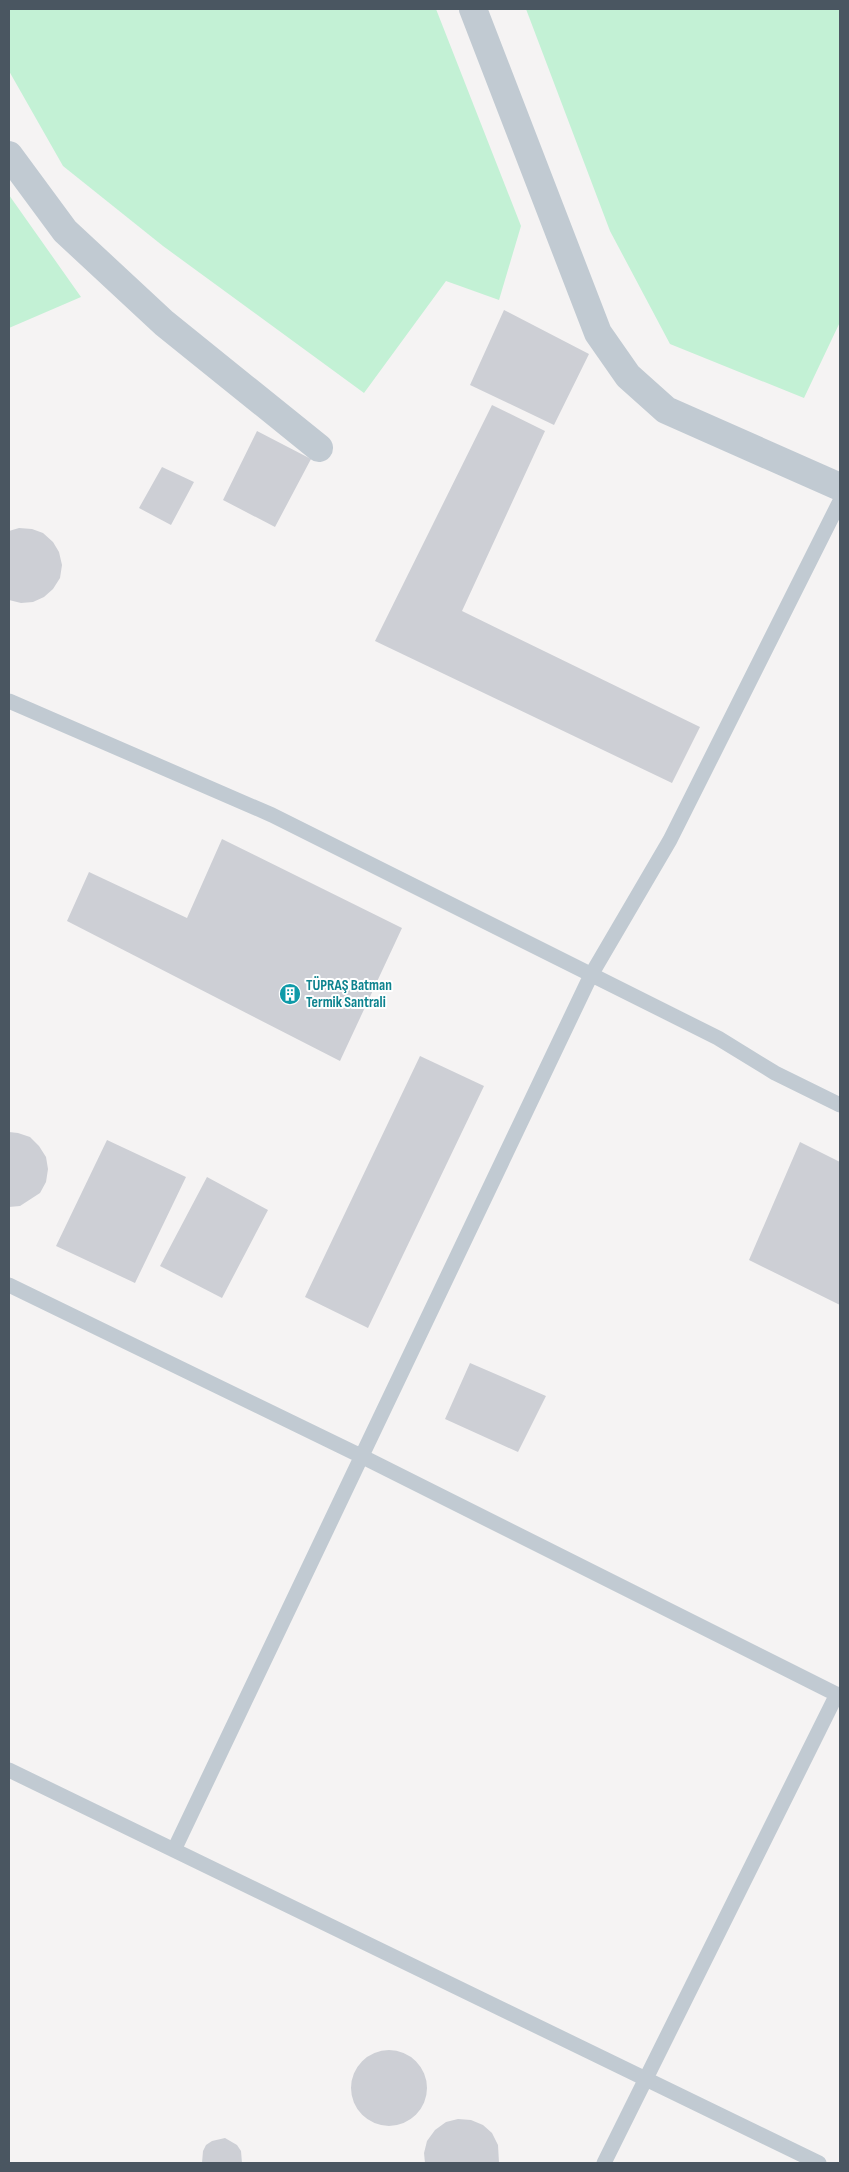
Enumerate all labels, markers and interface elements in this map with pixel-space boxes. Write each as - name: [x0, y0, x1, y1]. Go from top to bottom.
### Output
- place label: TÜPRAŞ Batman Termik Santrali: [306, 976, 392, 1012]
- building icon: TÜPRAŞ Batman Termik Santrali: [278, 982, 302, 1006]

